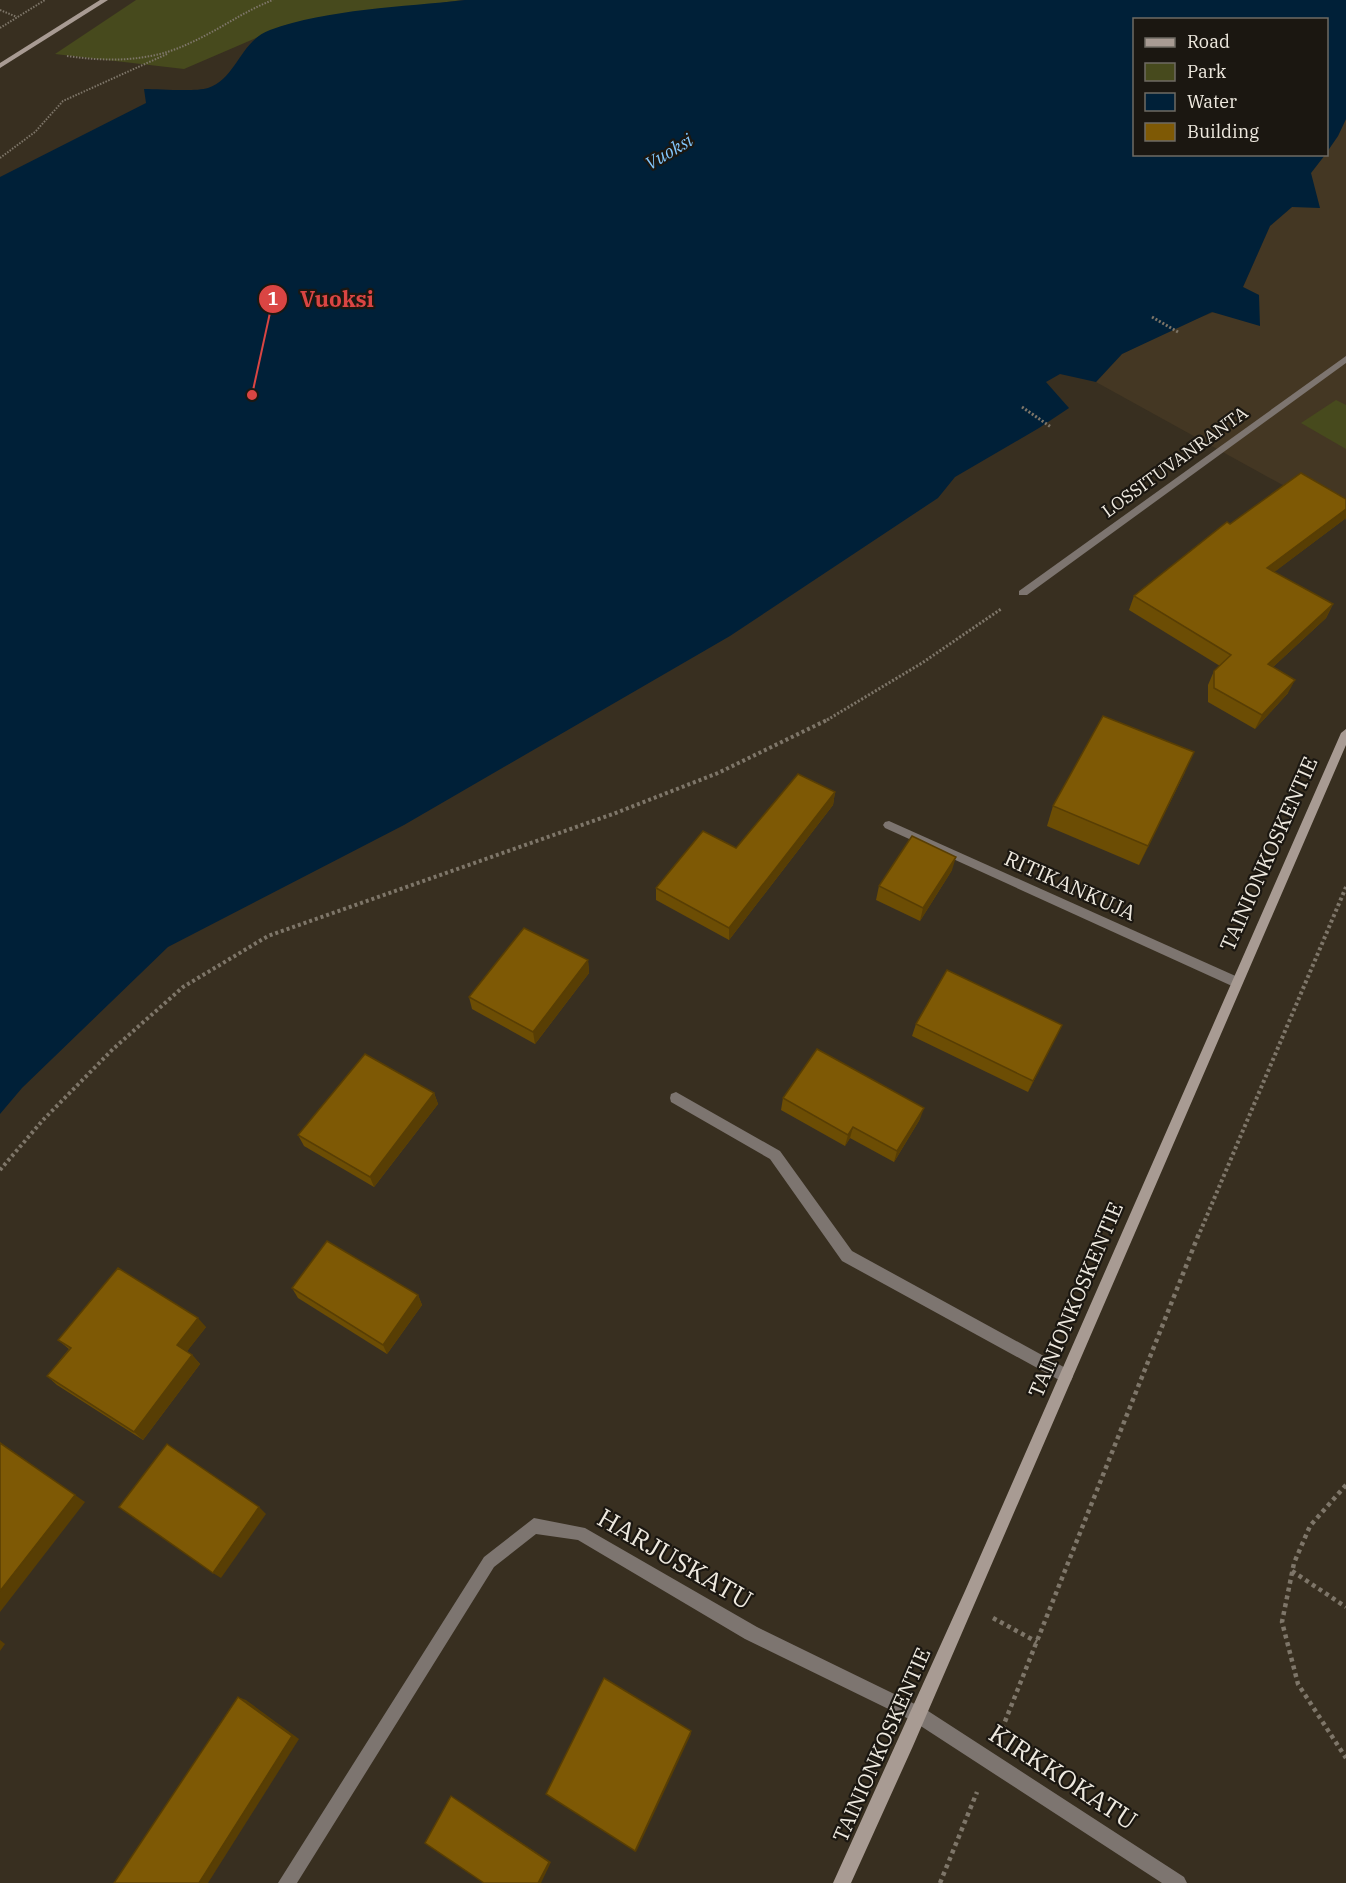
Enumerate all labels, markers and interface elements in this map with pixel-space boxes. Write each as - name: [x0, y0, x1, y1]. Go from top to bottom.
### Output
- legend: [1133, 18, 1328, 156]
- text: Road: [1187, 30, 1230, 53]
- text: Park: [1187, 60, 1227, 83]
- text: Water: [1187, 90, 1237, 113]
- text: Building: [1187, 120, 1259, 143]
- water label: Vuoksi: [641, 128, 697, 175]
- callout: Vuoksi: [258, 279, 385, 319]
- text: Vuoksi: [300, 284, 374, 313]
- text: 1: [268, 287, 279, 310]
- street label: LOSSITUVANRANTA: [1097, 401, 1253, 522]
- street label: TAINIONKOSKENTIE: [1213, 752, 1324, 955]
- street label: RITIKANKUJA: [1000, 844, 1141, 927]
- street label: TAINIONKOSKENTIE: [1021, 1198, 1129, 1402]
- street label: HARJUSKATU: [592, 1500, 759, 1616]
- street label: TAINIONKOSKENTIE: [826, 1643, 937, 1846]
- street label: KIRKKOKATU: [983, 1715, 1144, 1837]

